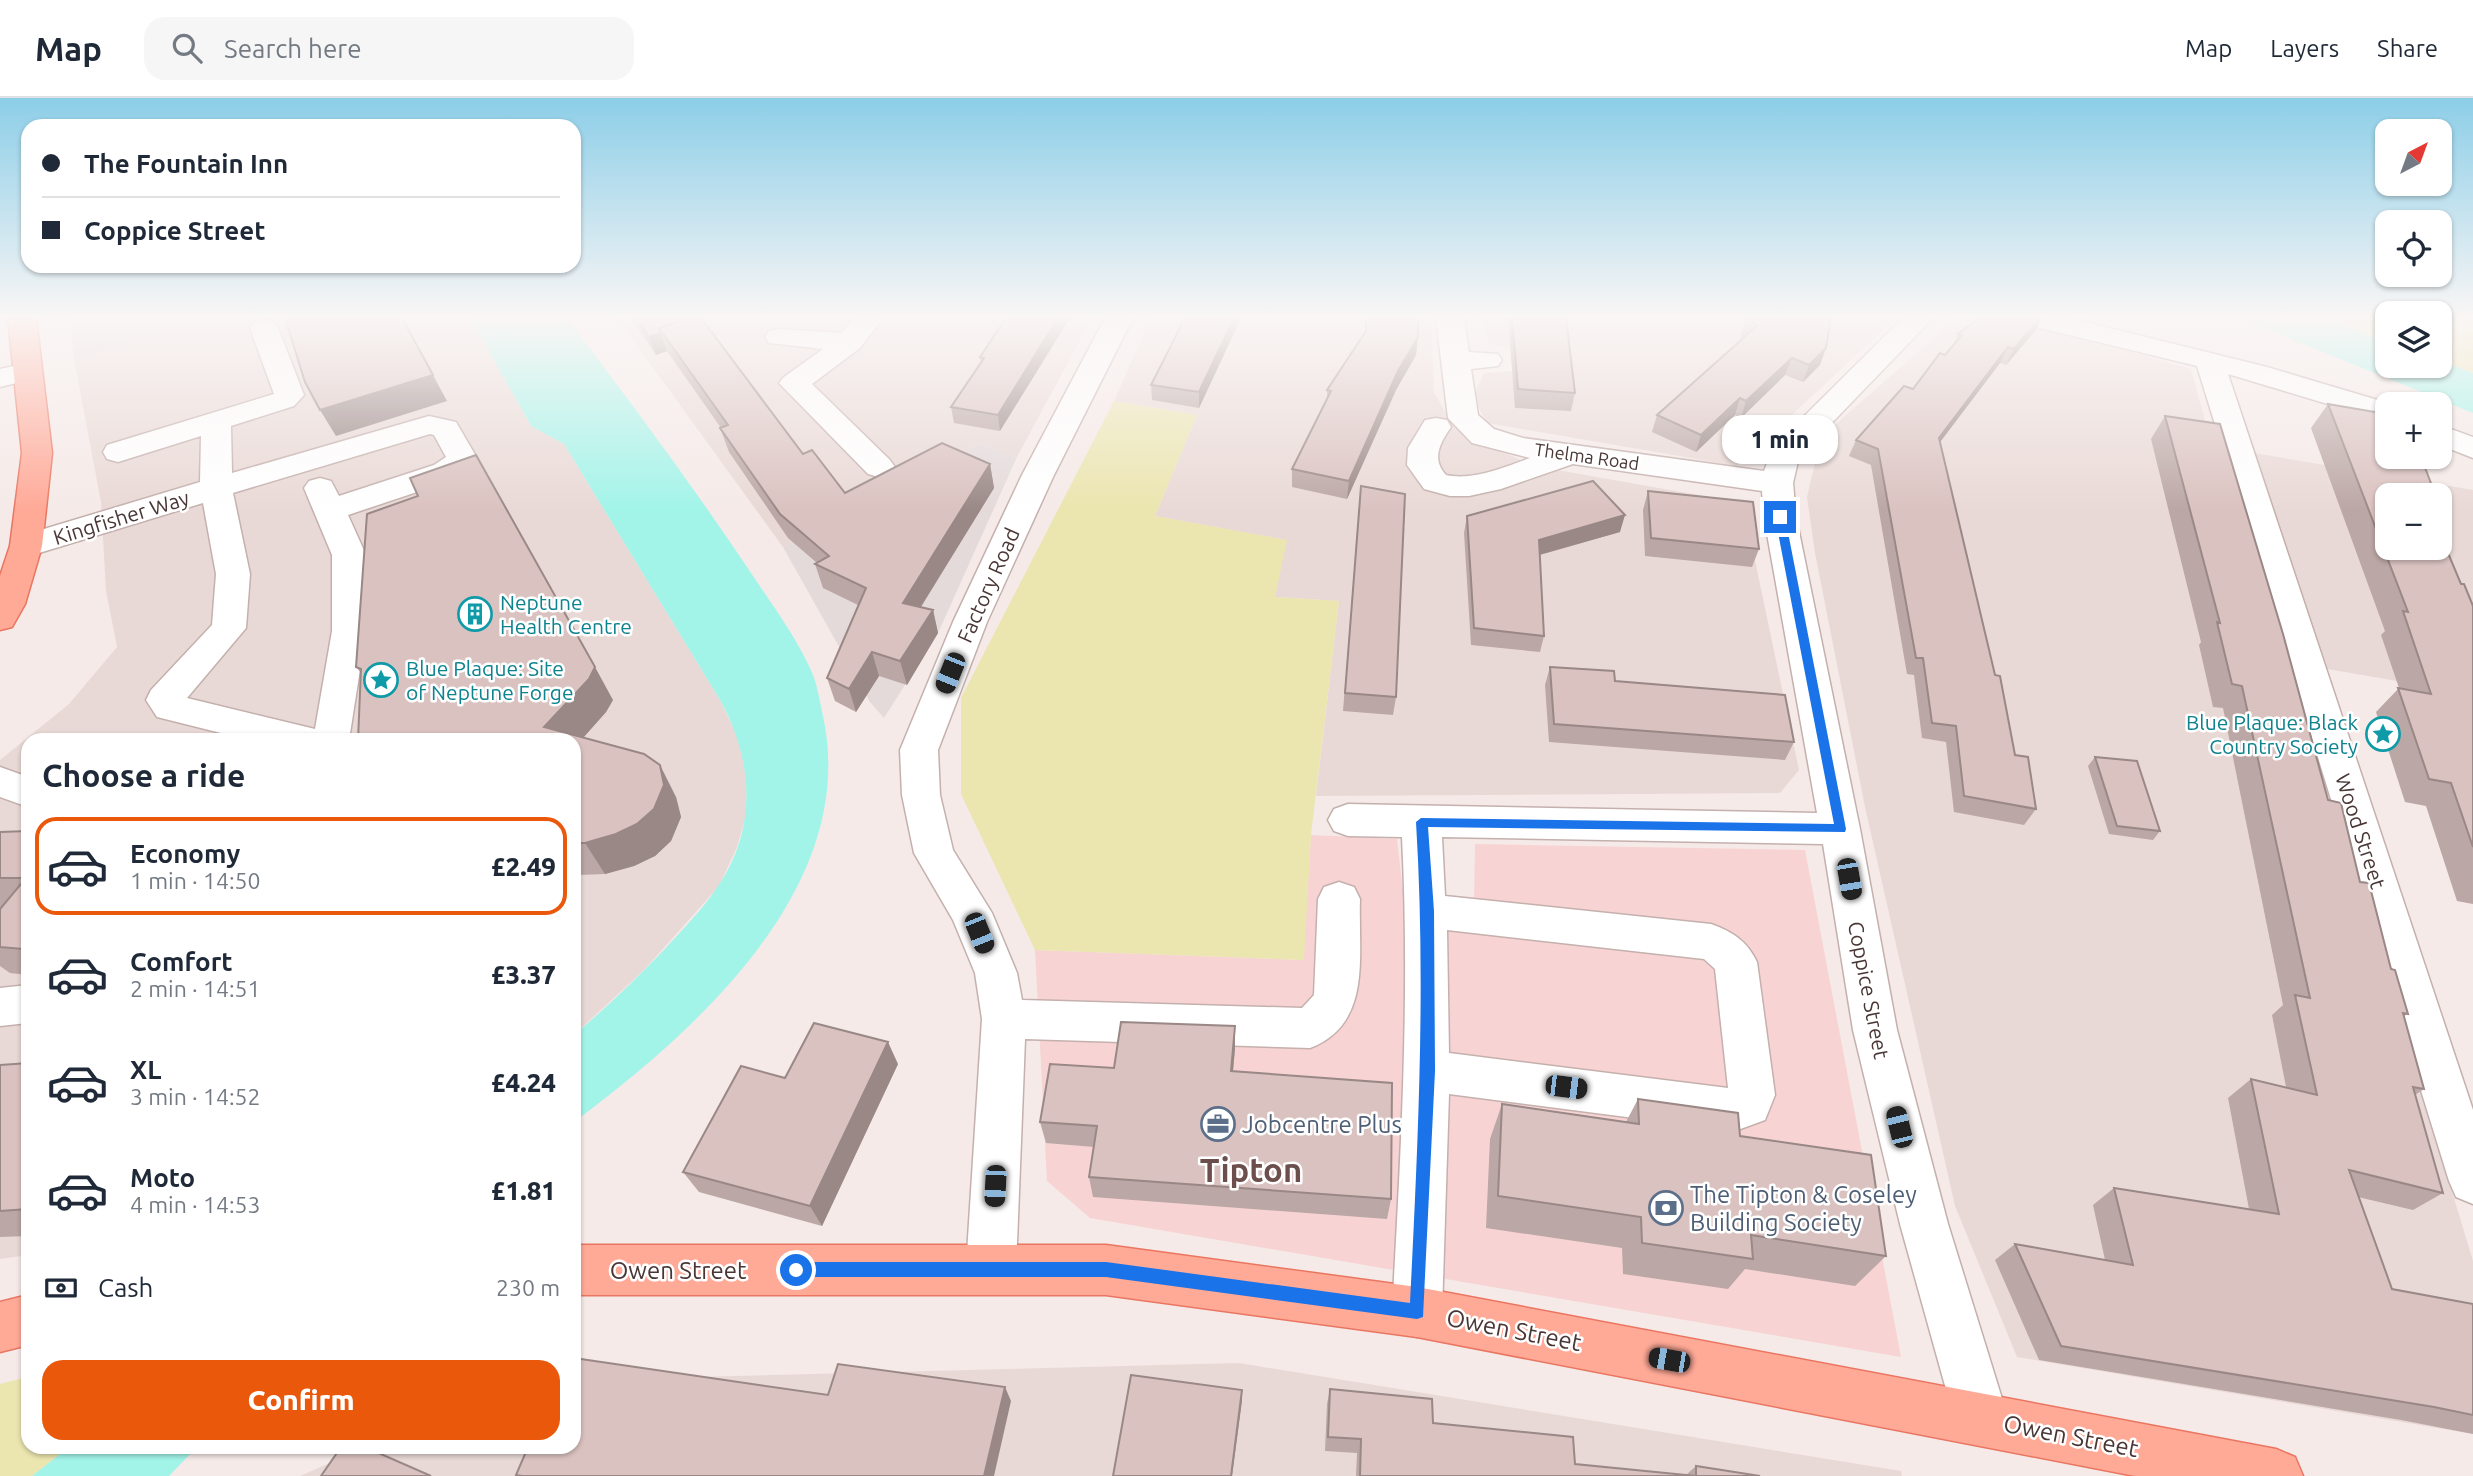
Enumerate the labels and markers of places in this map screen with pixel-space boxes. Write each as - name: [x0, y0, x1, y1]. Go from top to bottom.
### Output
- place label: Neptune Health Centre: [500, 590, 632, 638]
- building icon: Neptune Health Centre: [456, 595, 494, 633]
- place label: Blue Plaque: Site of Neptune Forge: [406, 656, 574, 704]
- place icon: Blue Plaque: Site of Neptune Forge: [362, 661, 400, 699]
- place label: Blue Plaque: Black Country Society: [2186, 710, 2358, 758]
- place icon: Blue Plaque: Black Country Society: [2364, 715, 2402, 753]
- office icon: Jobcentre Plus: [1199, 1105, 1237, 1143]
- place label: Jobcentre Plus: [1242, 1111, 1402, 1138]
- place label: The Tipton & Coseley Building Society: [1690, 1181, 1917, 1236]
- bank icon: The Tipton & Coseley Building Society: [1647, 1189, 1685, 1227]

